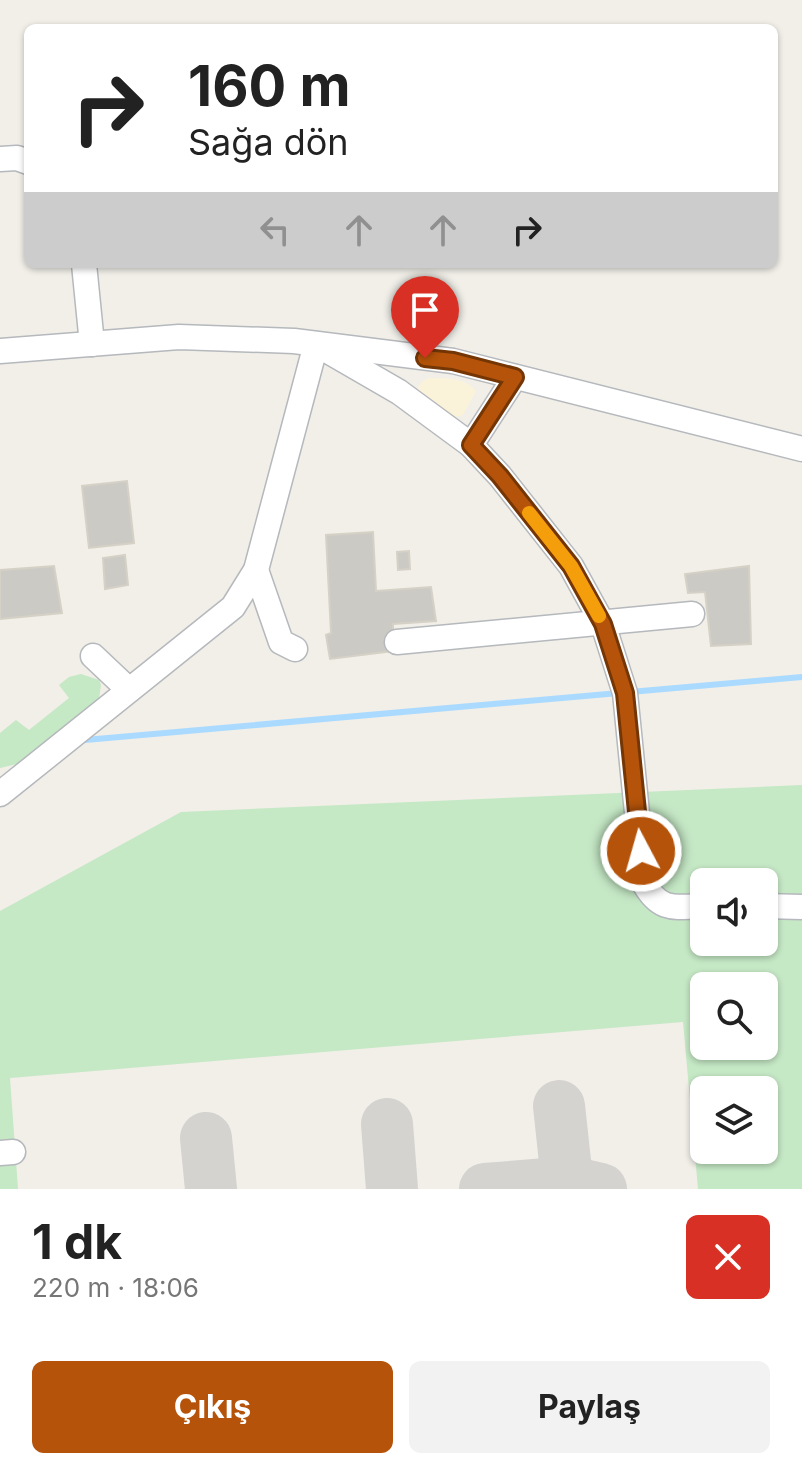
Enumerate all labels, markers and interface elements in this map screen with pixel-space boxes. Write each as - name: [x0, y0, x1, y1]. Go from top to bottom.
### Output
- text: 160 m: [188, 52, 351, 120]
- icon: right: [56, 56, 160, 160]
- text: Sağa dön: [188, 120, 349, 164]
- icon: left: [253, 208, 297, 252]
- icon: ahead: [337, 208, 381, 252]
- icon: ahead: [421, 208, 465, 252]
- icon: right: [505, 208, 549, 252]
- pin: [391, 276, 459, 358]
- icon: arrive: [403, 288, 447, 332]
- position arrow: [599, 809, 683, 893]
- map controls: [690, 868, 778, 1164]
- button: sound: [690, 868, 778, 956]
- button: search: [690, 972, 778, 1060]
- button: layers: [690, 1076, 778, 1164]
- text: 1 dk: [32, 1212, 122, 1271]
- button: close: [686, 1215, 770, 1299]
- text: 220 m · 18:06: [32, 1272, 199, 1303]
- button: Çıkış: [32, 1361, 393, 1453]
- button: Paylaş: [409, 1361, 770, 1453]

